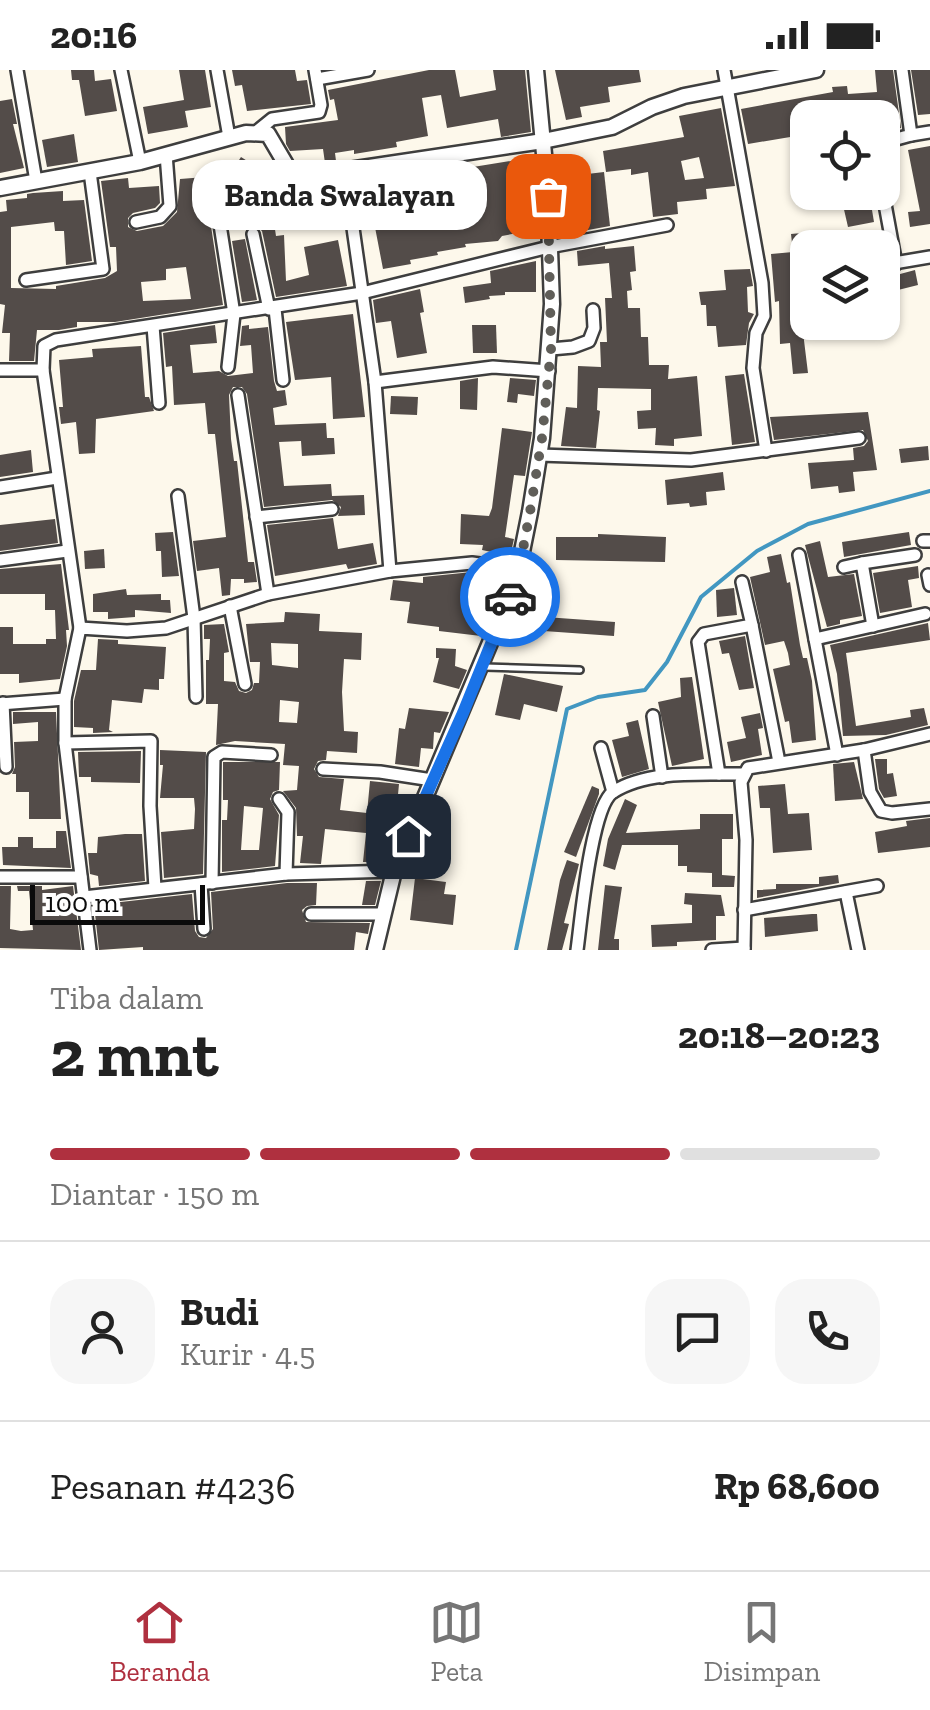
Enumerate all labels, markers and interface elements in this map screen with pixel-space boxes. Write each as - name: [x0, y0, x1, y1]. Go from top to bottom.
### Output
- text: 20:16: [50, 12, 137, 58]
- map controls: [790, 100, 900, 340]
- button: locate: [790, 100, 900, 210]
- pin: [506, 154, 591, 239]
- callout: Banda Swalayan: [193, 161, 488, 231]
- icon: bag: [521, 169, 576, 224]
- text: Banda Swalayan: [224, 176, 455, 214]
- button: layers: [790, 230, 900, 340]
- courier: [460, 547, 560, 647]
- icon: car: [483, 570, 538, 625]
- pin: [366, 794, 451, 879]
- icon: home: [381, 809, 436, 864]
- scale bar: [30, 880, 205, 924]
- text: 100 m: [45, 886, 119, 919]
- text: Tiba dalam: [50, 979, 203, 1017]
- text: 20:18–20:23: [678, 1012, 880, 1058]
- text: 2 mnt: [50, 1015, 218, 1093]
- text: Diantar · 150 m: [50, 1175, 259, 1213]
- button: person: [50, 1279, 155, 1384]
- button: chat: [645, 1279, 750, 1384]
- button: phone: [775, 1279, 880, 1384]
- text: Budi: [180, 1289, 259, 1335]
- text: Kurir · 4.5: [180, 1335, 315, 1373]
- text: Pesanan #4236: [50, 1463, 296, 1509]
- text: Rp 68,600: [714, 1463, 880, 1509]
- tab: Beranda: [110, 1595, 210, 1688]
- tab: Peta: [429, 1595, 484, 1688]
- tab: Disimpan: [704, 1595, 820, 1688]

